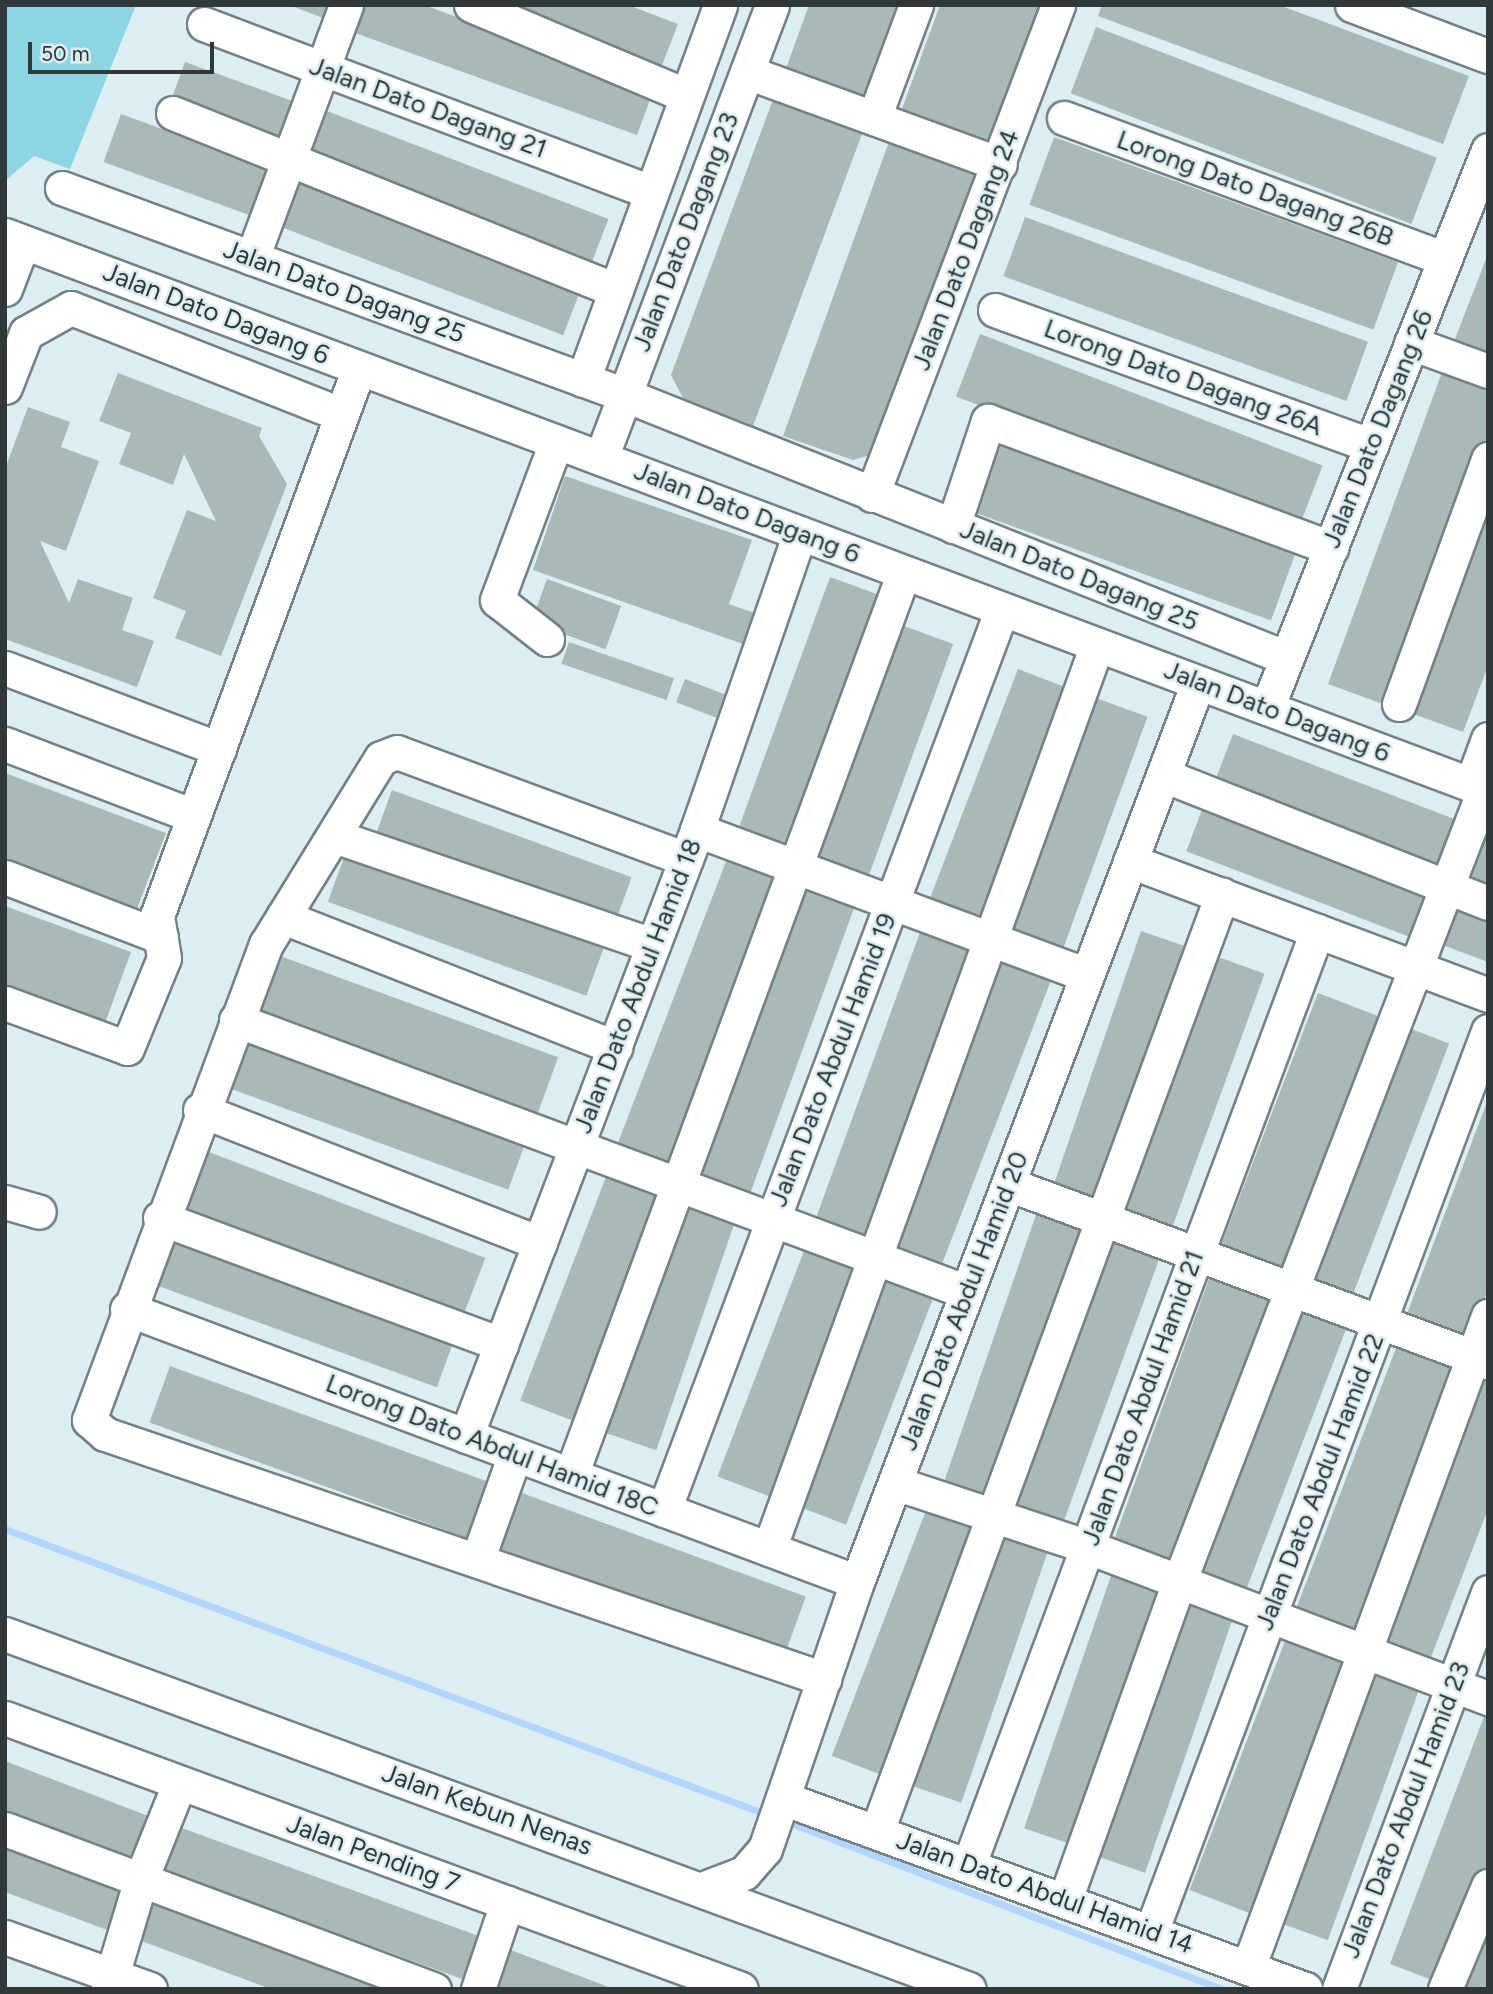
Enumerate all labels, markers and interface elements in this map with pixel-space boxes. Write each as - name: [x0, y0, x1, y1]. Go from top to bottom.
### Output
- scale bar: [32, 28, 217, 72]
- text: 50 m: [41, 41, 90, 66]
- street label: Jalan Dato Dagang 21: [305, 51, 551, 165]
- street label: Jalan Dato Dagang 23: [626, 108, 746, 356]
- street label: Lorong Dato Dagang 26B: [1112, 124, 1398, 254]
- street label: Jalan Dato Dagang 24: [906, 125, 1026, 375]
- street label: Jalan Dato Dagang 25: [219, 234, 469, 350]
- street label: Jalan Dato Dagang 6: [99, 257, 333, 371]
- street label: Jalan Dato Dagang 26: [1316, 305, 1440, 553]
- street label: Lorong Dato Dagang 26A: [1040, 313, 1326, 443]
- street label: Jalan Dato Dagang 6: [630, 456, 864, 570]
- street label: Jalan Dato Dagang 25: [955, 514, 1203, 638]
- street label: Jalan Dato Dagang 6: [1160, 655, 1394, 769]
- street label: Jalan Dato Abdul Hamid 18: [567, 834, 709, 1138]
- street label: Jalan Dato Abdul Hamid 19: [763, 909, 903, 1211]
- street label: Jalan Dato Abdul Hamid 20: [893, 1147, 1035, 1455]
- street label: Jalan Dato Abdul Hamid 21: [1075, 1246, 1211, 1550]
- street label: Jalan Dato Abdul Hamid 22: [1249, 1329, 1391, 1635]
- street label: Lorong Dato Abdul Hamid 18C: [321, 1368, 663, 1524]
- street label: Jalan Dato Abdul Hamid 23: [1335, 1657, 1477, 1963]
- street label: Jalan Kebun Nenas: [378, 1758, 596, 1862]
- street label: Jalan Pending 7: [282, 1808, 464, 1900]
- street label: Jalan Dato Abdul Hamid 14: [893, 1825, 1197, 1961]

